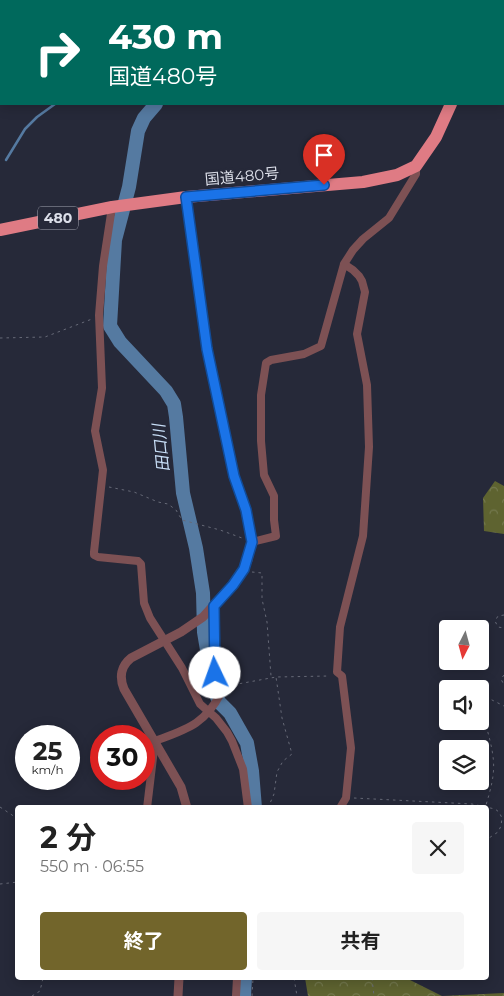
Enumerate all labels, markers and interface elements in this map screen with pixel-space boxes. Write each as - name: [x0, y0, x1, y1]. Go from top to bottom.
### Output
- text: 430 m: [108, 15, 223, 58]
- icon: right: [25, 20, 90, 85]
- text: 国道480号: [108, 63, 217, 90]
- pin: [303, 134, 345, 185]
- icon: arrive: [310, 141, 338, 169]
- street label: 国道480号: [204, 163, 280, 189]
- road number: 480: [38, 207, 78, 230]
- water label: 田口川: [149, 421, 173, 473]
- north arrow: [439, 620, 489, 670]
- map controls: [439, 620, 489, 790]
- position arrow: [188, 646, 240, 698]
- button: sound: [439, 680, 489, 730]
- speed limit sign: 30: [90, 725, 155, 790]
- text: 25: [33, 736, 62, 766]
- button: layers: [439, 740, 489, 790]
- text: km/h: [31, 762, 64, 777]
- text: 2 分: [40, 819, 96, 856]
- button: close: [412, 822, 464, 874]
- text: 550 m · 06:55: [40, 857, 144, 876]
- button: 終了: [40, 912, 247, 970]
- button: 共有: [257, 912, 464, 970]

